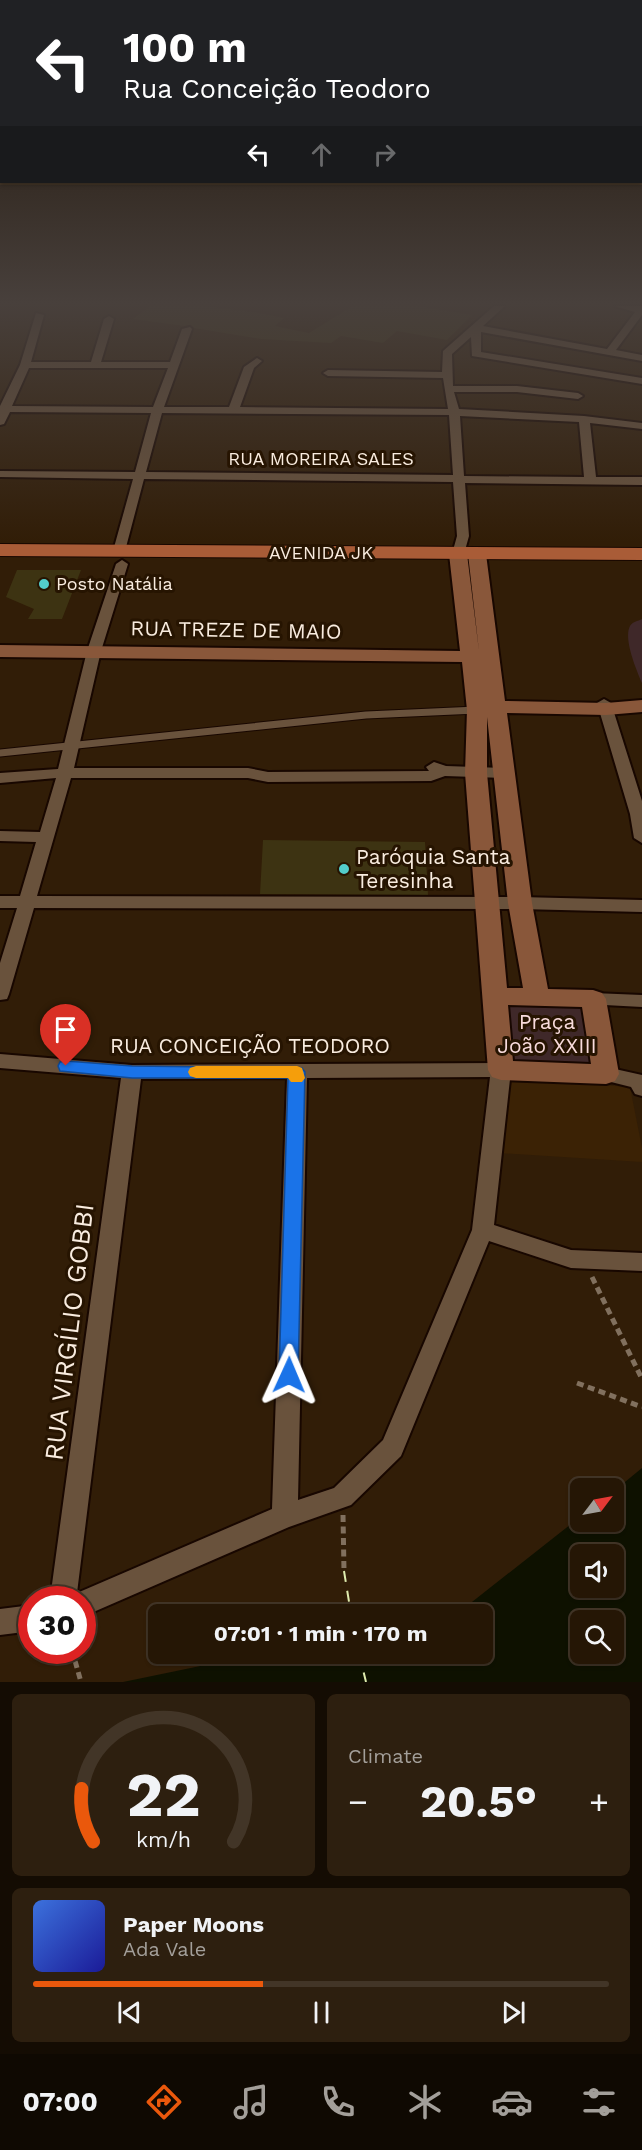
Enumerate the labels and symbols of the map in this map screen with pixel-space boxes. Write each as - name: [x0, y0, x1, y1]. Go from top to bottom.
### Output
- street label: RUA MOREIRA SALES: [228, 448, 414, 469]
- street label: AVENIDA JK: [269, 542, 373, 563]
- place label: Posto Natália: [56, 573, 173, 594]
- marker: Posto Natália: [37, 577, 51, 591]
- street label: RUA TREZE DE MAIO: [130, 615, 342, 644]
- place label: Paróquia Santa Teresinha: [356, 844, 511, 893]
- marker: Paróquia Santa Teresinha: [337, 862, 351, 876]
- pin: [40, 1004, 91, 1066]
- park label: Praça João XXIII: [497, 1009, 597, 1058]
- street label: RUA CONCEIÇÃO TEODORO: [110, 1033, 390, 1058]
- street label: RUA VIRGÍLIO GOBBI: [38, 1202, 100, 1462]
- position arrow: [257, 1343, 321, 1407]
- north arrow: [570, 1478, 624, 1532]
- speed limit sign: 30: [18, 1586, 96, 1664]

